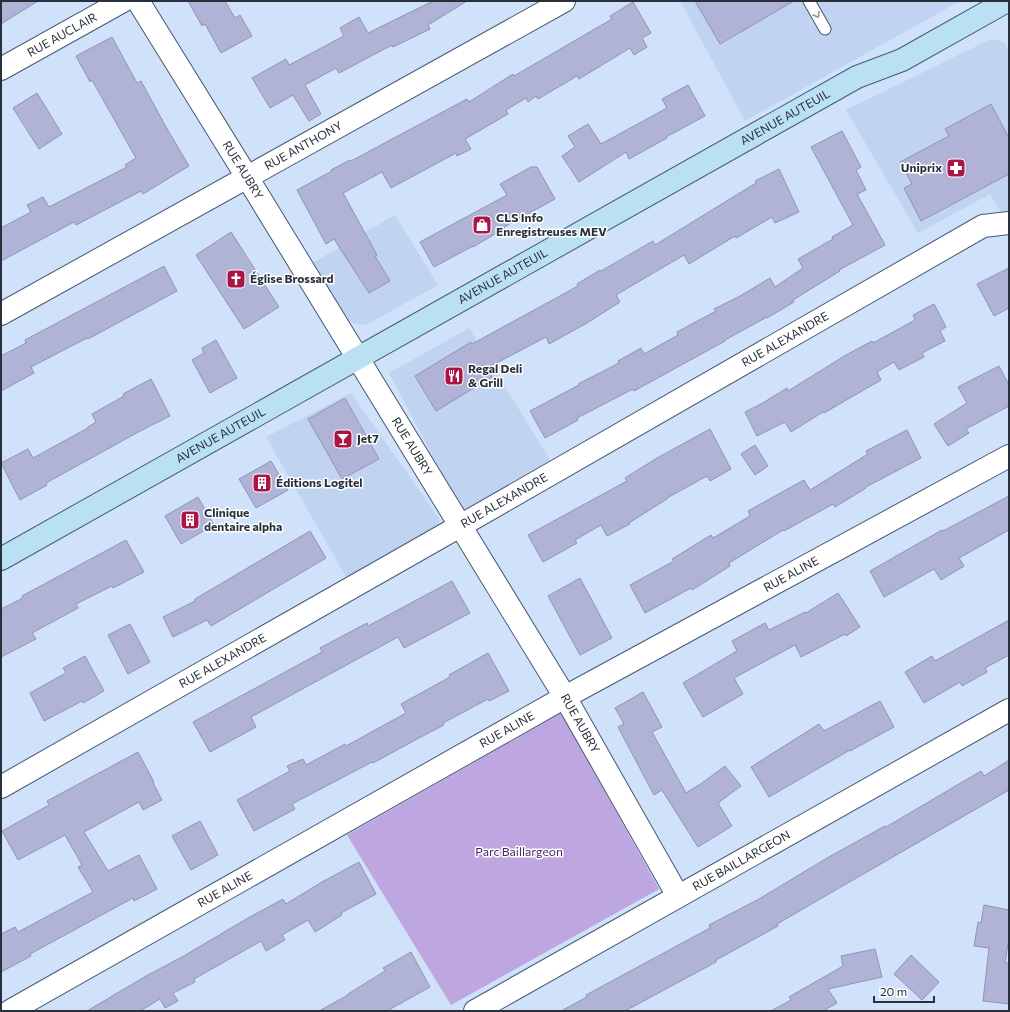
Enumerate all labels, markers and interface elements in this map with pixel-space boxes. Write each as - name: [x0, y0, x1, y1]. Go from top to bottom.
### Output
- street label: RUE AUCLAIR: [24, 9, 99, 59]
- one-way arrow: [812, 11, 819, 18]
- street label: AVENUE AUTEUIL: [737, 86, 832, 147]
- street label: RUE ANTHONY: [262, 118, 344, 172]
- street label: RUE AUBRY: [220, 138, 267, 202]
- pharmacy icon: Uniprix: [945, 157, 967, 179]
- place label: Uniprix: [901, 160, 942, 174]
- place label: CLS Info Enregistreuses MEV: [496, 210, 607, 238]
- shop icon: CLS Info Enregistreuses MEV: [471, 214, 493, 236]
- street label: AVENUE AUTEUIL: [455, 245, 550, 306]
- church icon: Église Brossard: [225, 268, 247, 290]
- place label: Église Brossard: [250, 271, 334, 285]
- street label: RUE ALEXANDRE: [739, 308, 831, 369]
- place label: Regal Deli & Grill: [468, 361, 522, 389]
- restaurant icon: Regal Deli & Grill: [443, 365, 465, 387]
- street label: AVENUE AUTEUIL: [173, 404, 267, 465]
- street label: RUE AUBRY: [390, 414, 436, 478]
- bar icon: Jet7: [332, 428, 354, 450]
- place label: Jet7: [357, 431, 379, 446]
- street label: RUE ALEXANDRE: [458, 469, 550, 530]
- building icon: Éditions Logitel: [251, 472, 273, 494]
- place label: Éditions Logitel: [276, 475, 363, 489]
- place label: Clinique dentaire alpha: [204, 505, 282, 533]
- building icon: Clinique dentaire alpha: [179, 509, 201, 531]
- street label: RUE ALINE: [761, 553, 821, 594]
- street label: RUE ALEXANDRE: [176, 630, 268, 690]
- street label: RUE AUBRY: [559, 691, 603, 755]
- street label: RUE ALINE: [477, 708, 536, 750]
- street label: RUE BAILLARGEON: [690, 827, 792, 893]
- park label: Parc Baillargeon: [475, 844, 563, 858]
- street label: RUE ALINE: [195, 867, 254, 910]
- scale bar: [874, 978, 934, 1004]
- text: 20 m: [880, 984, 907, 998]

